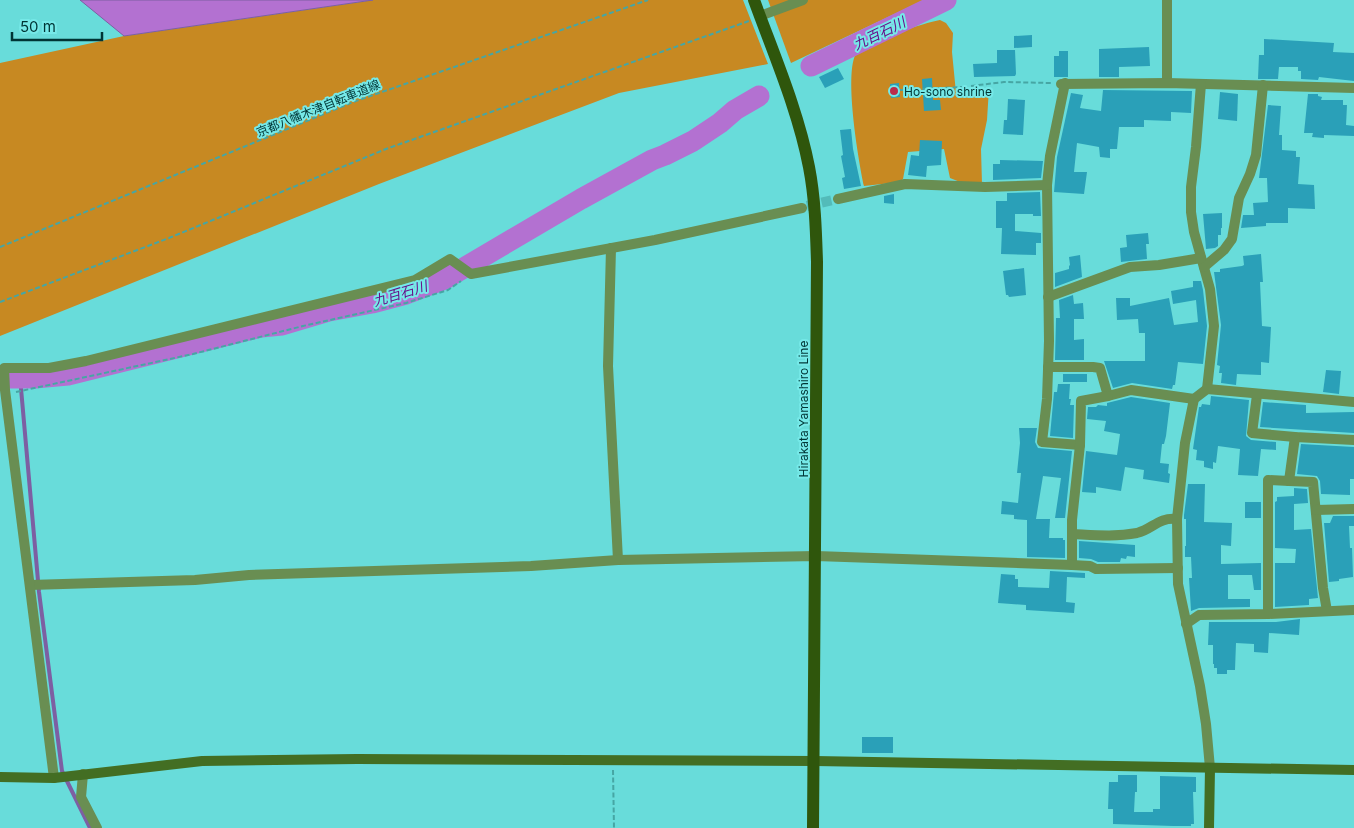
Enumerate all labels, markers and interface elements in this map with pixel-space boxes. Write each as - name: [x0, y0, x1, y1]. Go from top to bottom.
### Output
- scale bar: [12, 10, 102, 42]
- water label: 九百石川: [850, 12, 910, 53]
- text: 50 m: [20, 17, 56, 36]
- street label: 京都八幡木津自転車道線: [254, 76, 382, 140]
- place label: Ho-sono shrine: [904, 84, 992, 99]
- marker: Ho-sono shrine: [888, 85, 900, 97]
- water label: 九百石川: [371, 276, 431, 309]
- street label: Hirakata Yamashiro Line: [796, 341, 811, 477]

